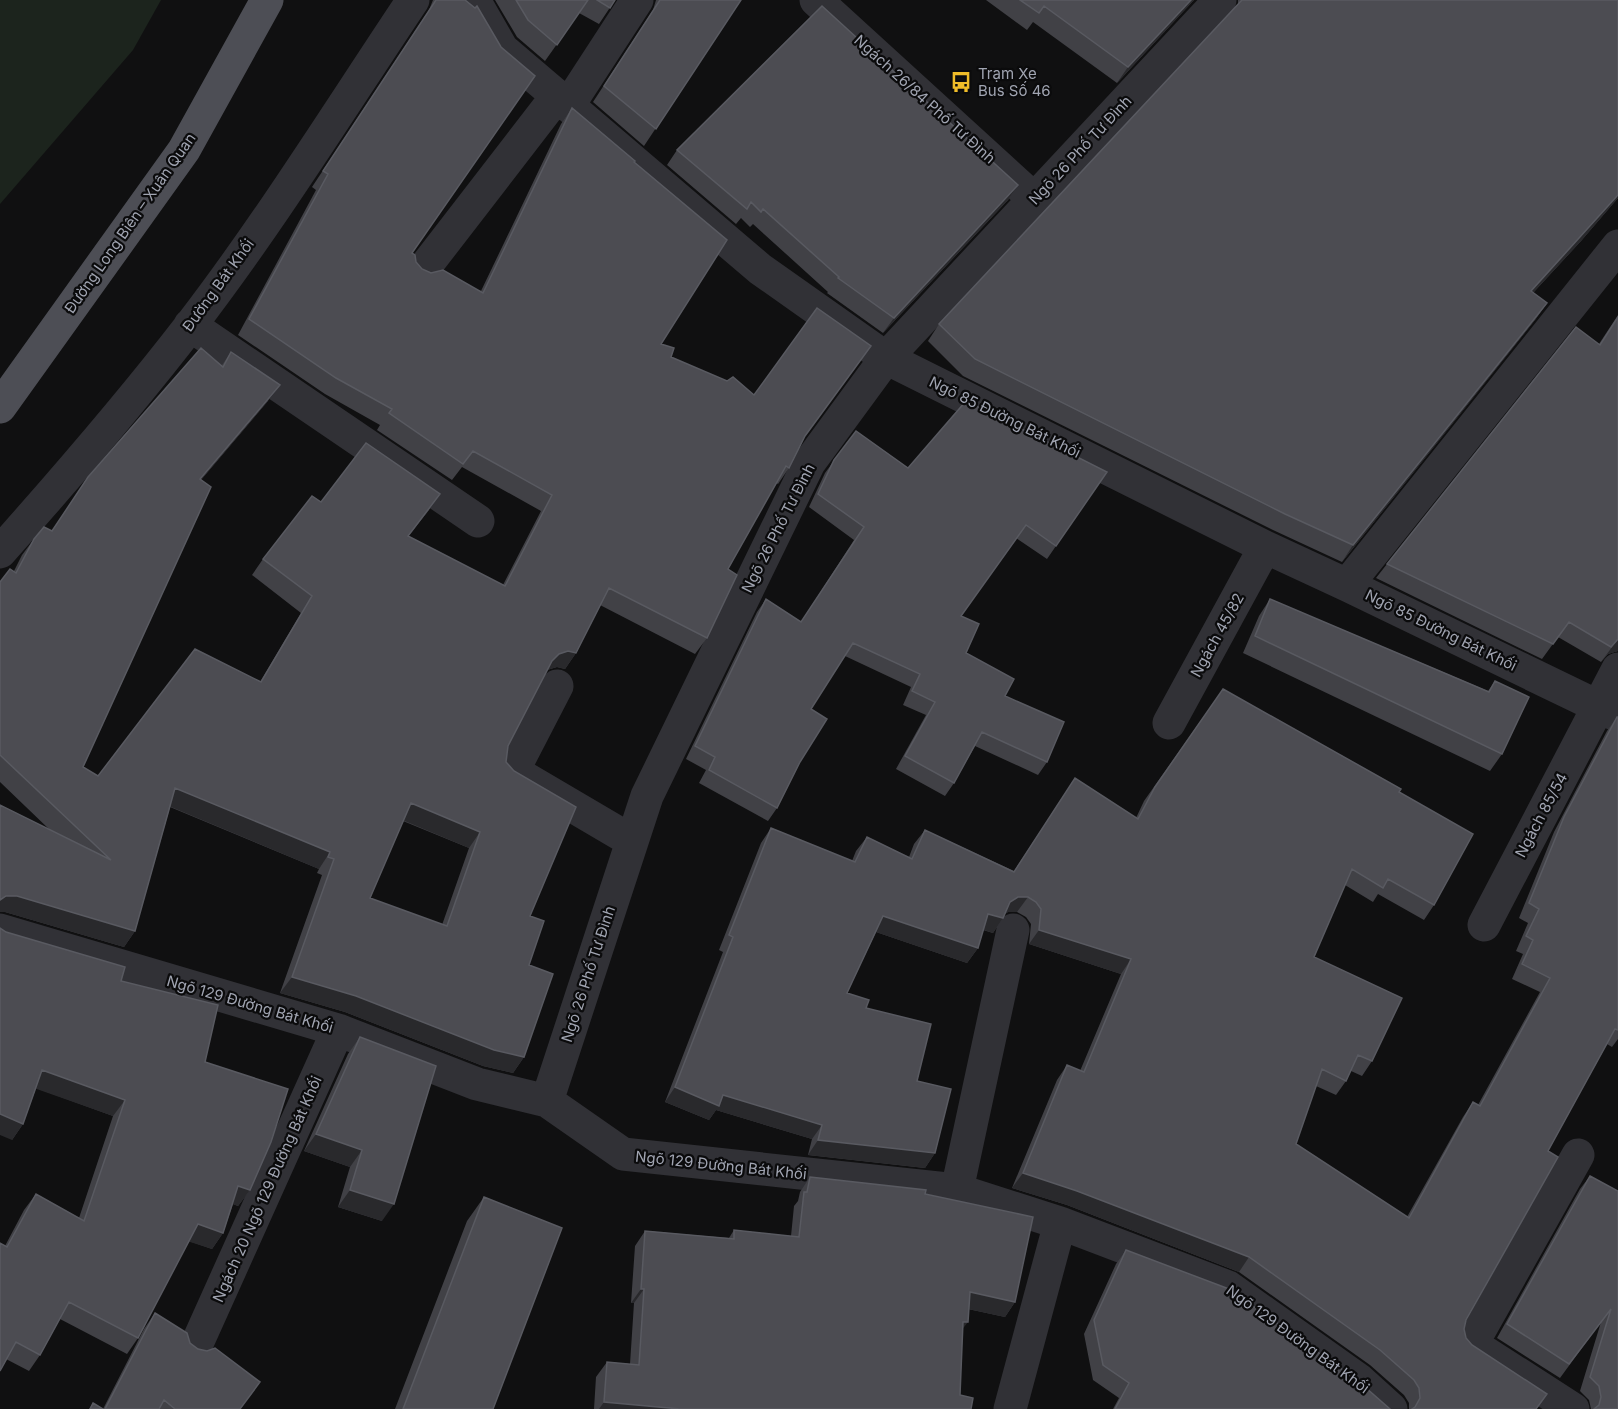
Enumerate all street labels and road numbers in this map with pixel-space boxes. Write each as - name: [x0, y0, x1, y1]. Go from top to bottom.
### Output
- street label: Ngách 26/84 Phố Tư Đình: [850, 31, 1000, 167]
- street label: Ngõ 26 Phố Tư Đình: [1025, 91, 1135, 209]
- street label: Đường Long Biên – Xuân Quan: [60, 129, 200, 317]
- street label: Đường Bát Khối: [178, 235, 258, 335]
- street label: Ngõ 85 Đường Bát Khối: [926, 372, 1084, 462]
- street label: Ngõ 26 Phố Tư Đình: [737, 460, 819, 596]
- street label: Ngõ 85 Đường Bát Khối: [1362, 585, 1520, 675]
- street label: Ngách 45/82: [1186, 590, 1248, 680]
- street label: Ngách 85/54: [1511, 769, 1571, 861]
- street label: Ngõ 26 Phố Tư Đình: [557, 903, 619, 1045]
- street label: Ngõ 129 Đường Bát Khối: [165, 971, 335, 1037]
- street label: Ngách 20 Ngõ 129 Đường Bát Khối: [208, 1073, 326, 1305]
- street label: Ngõ 129 Đường Bát Khối: [634, 1147, 808, 1183]
- street label: Ngõ 129 Đường Bát Khối: [1223, 1281, 1373, 1397]

